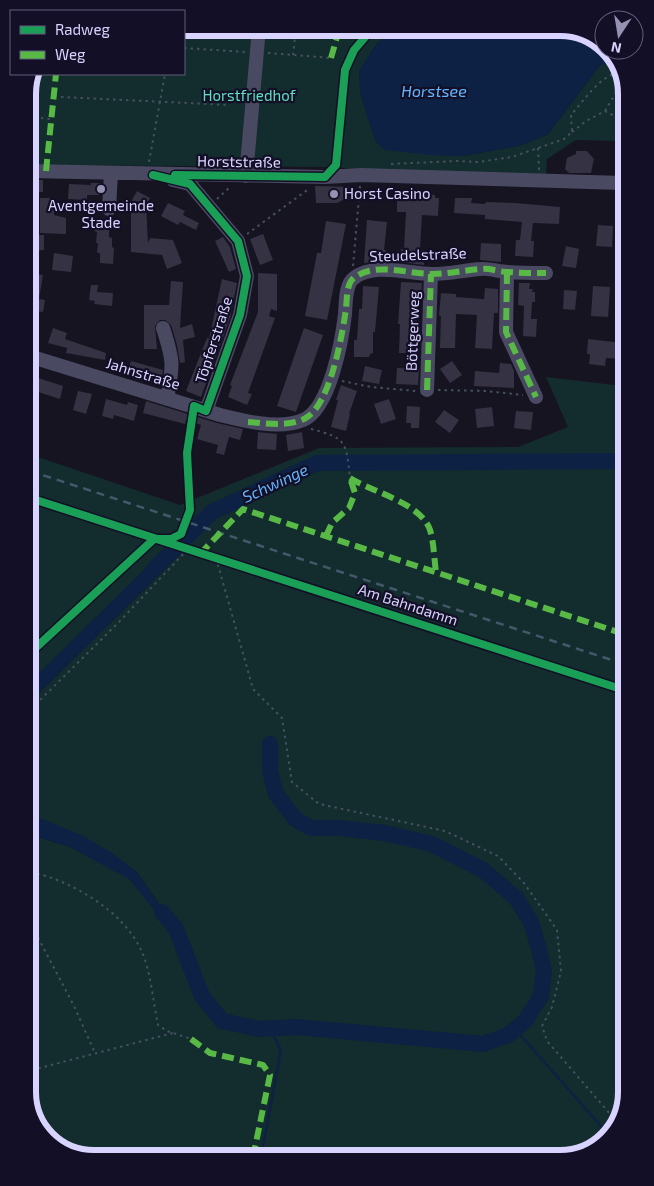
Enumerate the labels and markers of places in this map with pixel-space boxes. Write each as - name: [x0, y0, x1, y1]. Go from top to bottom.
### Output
- marker: Aventgemeinde Stade: [95, 183, 107, 195]
- place label: Horst Casino: [344, 184, 431, 202]
- marker: Horst Casino: [328, 188, 340, 200]
- place label: Aventgemeinde Stade: [48, 196, 154, 231]

